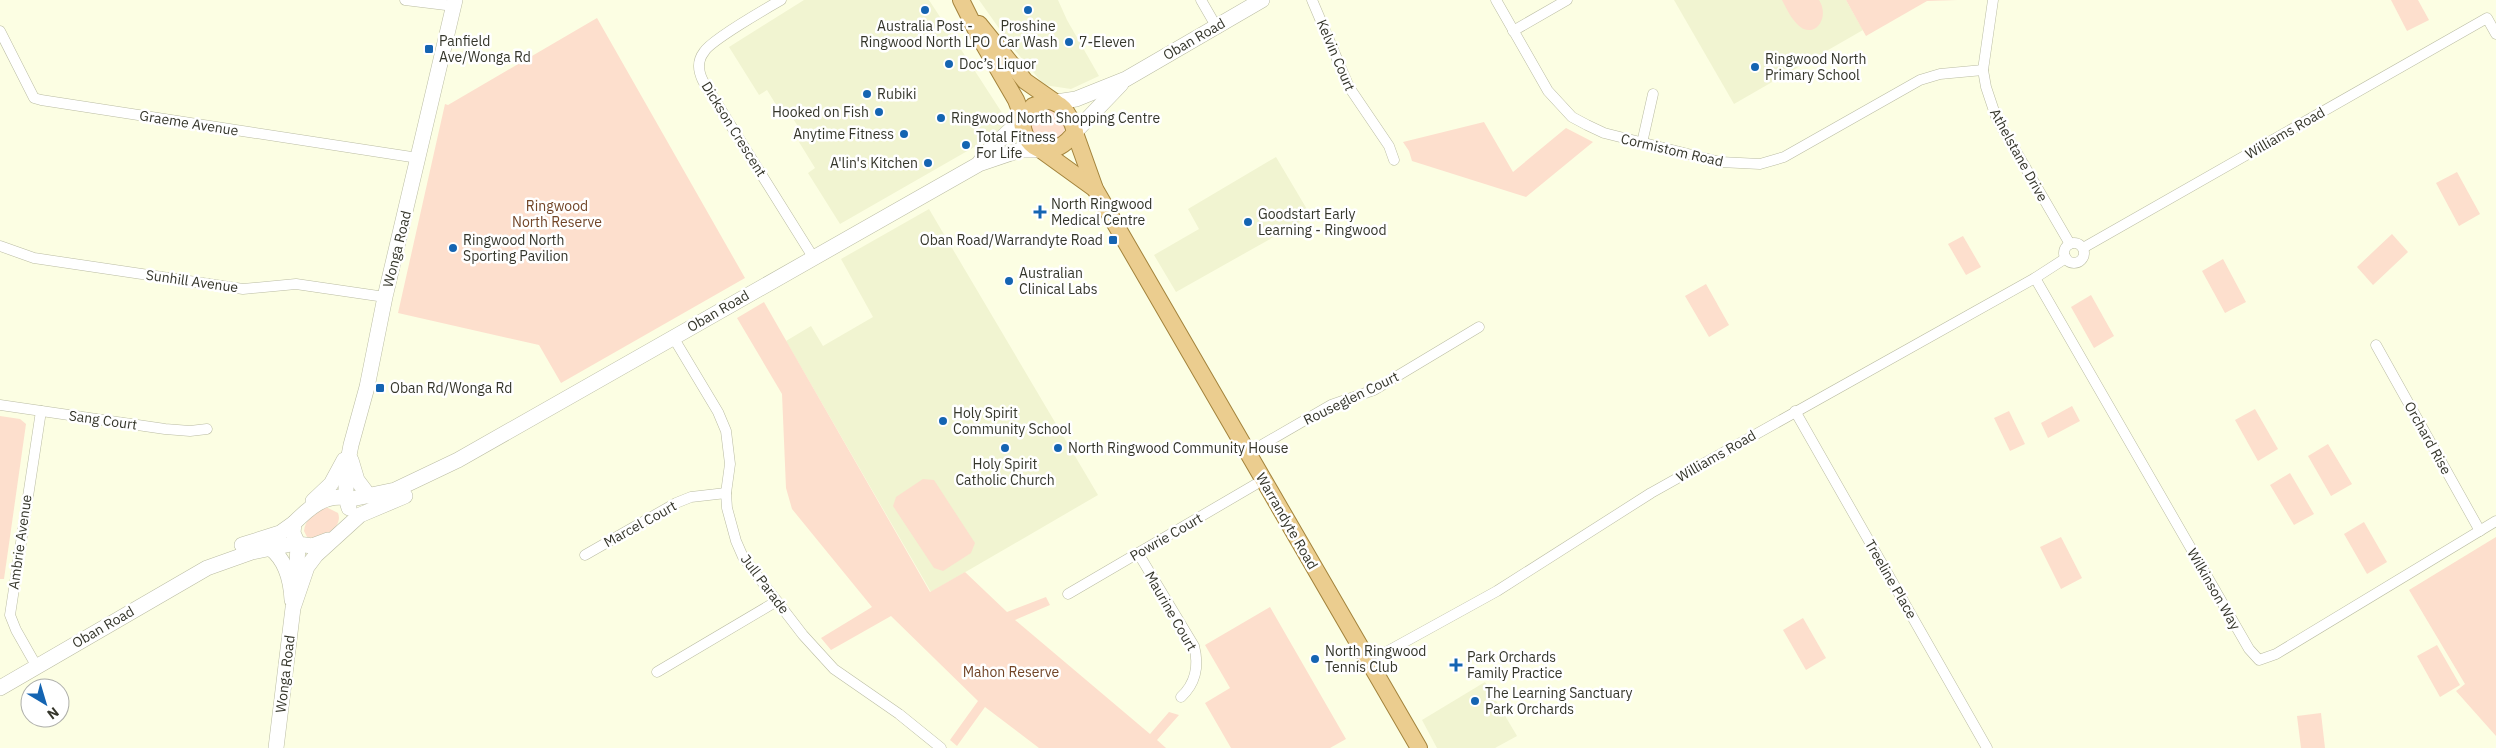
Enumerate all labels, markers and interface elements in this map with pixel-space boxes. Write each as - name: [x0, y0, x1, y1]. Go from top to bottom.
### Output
- marker: Australia Post - Ringwood North LPO: [919, 4, 931, 16]
- marker: Proshine Car Wash: [1022, 4, 1034, 16]
- street label: Oban Road: [1160, 14, 1228, 64]
- street label: Kelvin Court: [1313, 16, 1359, 94]
- place label: Australia Post - Ringwood North LPO: [860, 17, 990, 51]
- place label: Proshine Car Wash: [998, 17, 1058, 51]
- place label: Panfield Ave/Wonga Rd: [439, 32, 531, 66]
- place label: 7-Eleven: [1079, 33, 1135, 51]
- marker: 7-Eleven: [1063, 36, 1075, 48]
- marker: Panfield Ave/Wonga Rd: [423, 43, 435, 55]
- place label: Ringwood North Primary School: [1765, 50, 1866, 84]
- place label: Doc’s Liquor: [959, 55, 1036, 73]
- marker: Doc’s Liquor: [943, 58, 955, 70]
- marker: Ringwood North Primary School: [1749, 61, 1761, 73]
- street label: Dickson Crescent: [698, 78, 771, 180]
- place label: Rubiki: [877, 85, 916, 103]
- marker: Rubiki: [861, 88, 873, 100]
- place label: Hooked on Fish: [772, 103, 869, 121]
- street label: Williams Road: [2242, 103, 2328, 163]
- street label: Athelstane Drive: [1986, 105, 2052, 205]
- street label: Graeme Avenue: [138, 106, 240, 140]
- marker: Hooked on Fish: [873, 106, 885, 118]
- place label: Ringwood North Shopping Centre: [951, 109, 1160, 127]
- marker: Ringwood North Shopping Centre: [935, 112, 947, 124]
- place label: Anytime Fitness: [793, 125, 894, 143]
- marker: Anytime Fitness: [898, 128, 910, 140]
- place label: Total Fitness For Life: [976, 128, 1056, 162]
- street label: Cormistom Road: [1619, 129, 1725, 171]
- marker: Total Fitness For Life: [960, 139, 972, 151]
- place label: A'lin's Kitchen: [830, 154, 918, 172]
- marker: A'lin's Kitchen: [922, 157, 934, 169]
- place label: North Ringwood Medical Centre: [1051, 195, 1152, 229]
- park label: Ringwood North Reserve: [512, 197, 602, 231]
- marker: North Ringwood Medical Centre: [1033, 205, 1047, 219]
- place label: Goodstart Early Learning - Ringwood: [1258, 205, 1387, 239]
- street label: Wonga Road: [379, 209, 415, 289]
- marker: Goodstart Early Learning - Ringwood: [1242, 216, 1254, 228]
- place label: Ringwood North Sporting Pavilion: [463, 231, 569, 265]
- place label: Oban Road/Warrandyte Road: [920, 231, 1103, 249]
- marker: Oban Road/Warrandyte Road: [1107, 234, 1119, 246]
- marker: Ringwood North Sporting Pavilion: [447, 242, 459, 254]
- place label: Australian Clinical Labs: [1019, 264, 1098, 298]
- street label: Sunhill Avenue: [145, 266, 240, 296]
- marker: Australian Clinical Labs: [1003, 275, 1015, 287]
- street label: Oban Road: [684, 286, 752, 336]
- street label: Rouseglen Court: [1300, 367, 1402, 429]
- place label: Oban Rd/Wonga Rd: [390, 379, 512, 397]
- marker: Oban Rd/Wonga Rd: [374, 382, 386, 394]
- street label: Orchard Rise: [2401, 398, 2456, 478]
- place label: Holy Spirit Community School: [953, 404, 1071, 438]
- street label: Sang Court: [68, 406, 138, 434]
- marker: Holy Spirit Community School: [937, 415, 949, 427]
- street label: Williams Road: [1673, 426, 1759, 486]
- place label: North Ringwood Community House: [1068, 439, 1289, 457]
- marker: Holy Spirit Catholic Church: [999, 442, 1011, 454]
- marker: North Ringwood Community House: [1052, 442, 1064, 454]
- place label: Holy Spirit Catholic Church: [955, 455, 1055, 489]
- street label: Warrandyte Road: [1252, 469, 1322, 573]
- street label: Ambrie Avenue: [4, 493, 36, 591]
- street label: Marcel Court: [601, 497, 680, 551]
- street label: Powrie Court: [1126, 509, 1206, 565]
- street label: Treeline Place: [1861, 536, 1921, 622]
- street label: Wilkinson Way: [2183, 545, 2245, 633]
- street label: Jull Parade: [737, 551, 793, 618]
- street label: Maurine Court: [1141, 568, 1201, 654]
- street label: Oban Road: [69, 602, 137, 652]
- street label: Wonga Road: [271, 634, 299, 714]
- place label: North Ringwood Tennis Club: [1325, 642, 1426, 676]
- place label: Park Orchards Family Practice: [1467, 648, 1563, 682]
- marker: North Ringwood Tennis Club: [1309, 653, 1321, 665]
- marker: Park Orchards Family Practice: [1449, 658, 1463, 672]
- park label: Mahon Reserve: [963, 663, 1060, 681]
- north arrow: [20, 678, 70, 728]
- place label: The Learning Sanctuary Park Orchards: [1485, 684, 1632, 718]
- marker: The Learning Sanctuary Park Orchards: [1469, 695, 1481, 707]
- text: N: [43, 703, 63, 723]

